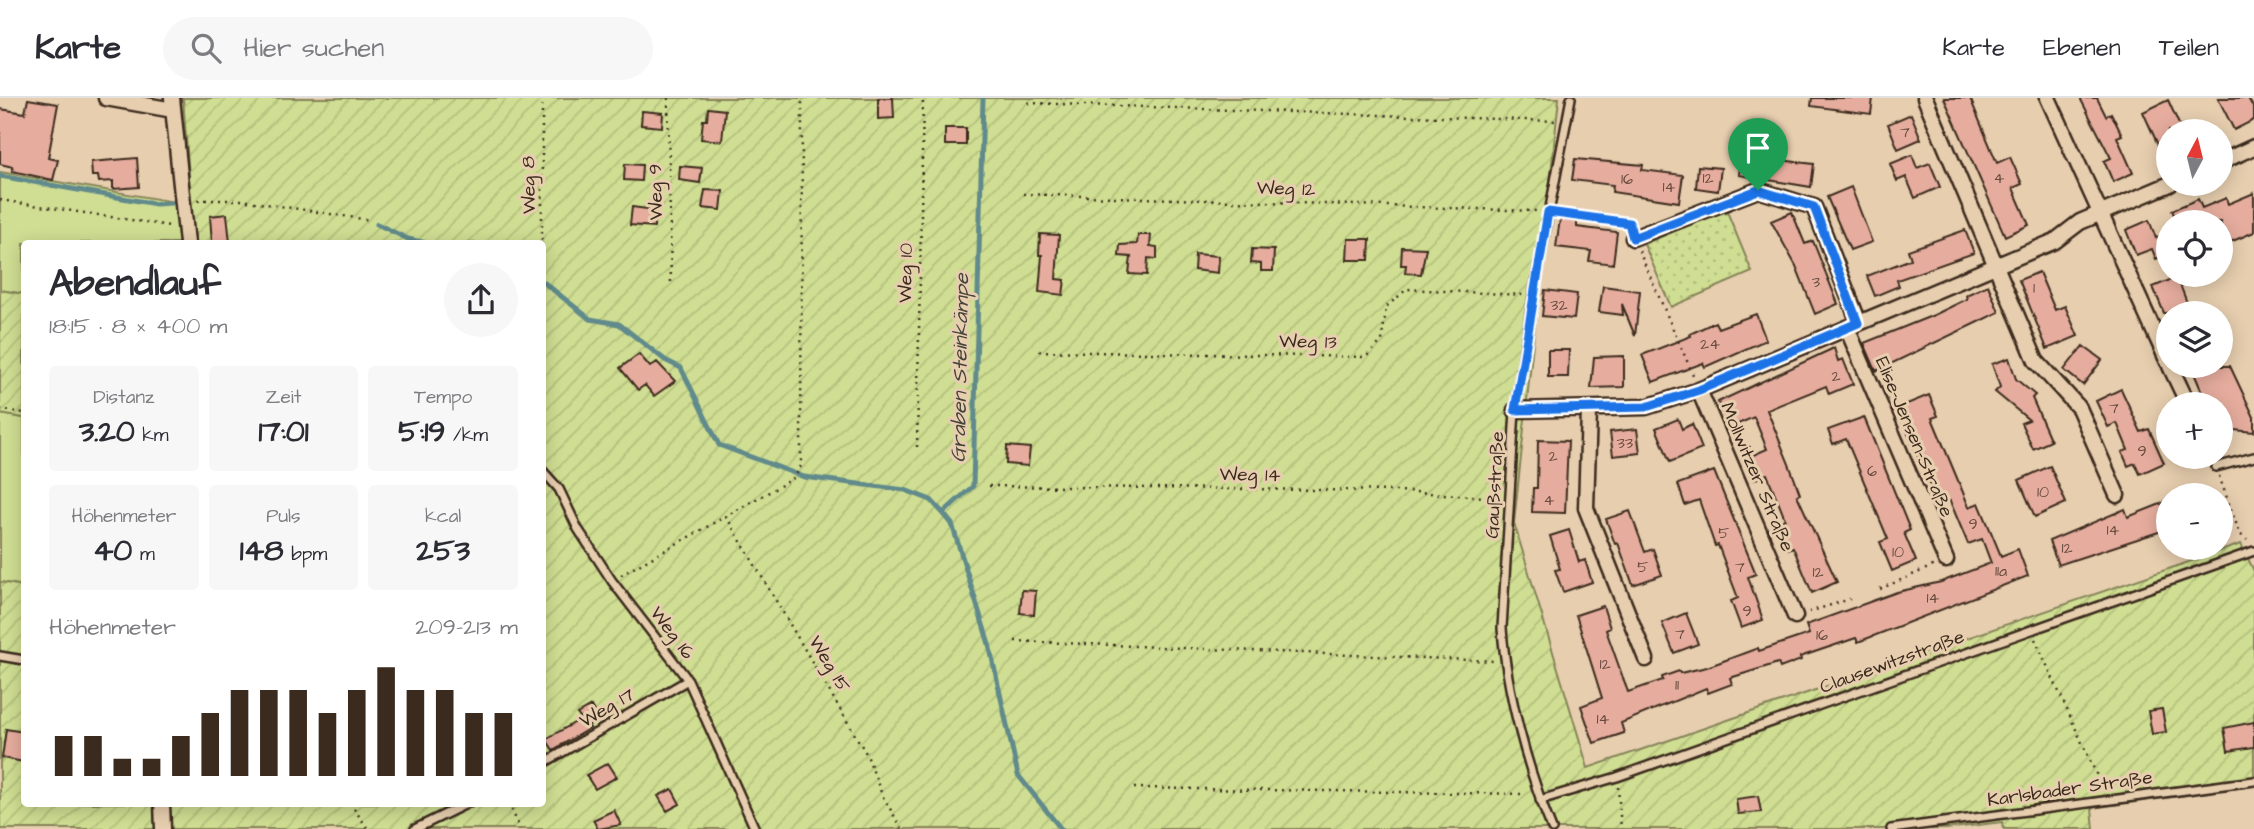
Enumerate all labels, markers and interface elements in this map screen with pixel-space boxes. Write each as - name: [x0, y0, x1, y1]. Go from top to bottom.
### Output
- search box: [163, 17, 653, 80]
- text: Karte: [35, 25, 121, 71]
- icon: search: [187, 29, 225, 67]
- text: Hier suchen: [243, 30, 384, 66]
- text: Karte: [1942, 31, 2005, 65]
- text: Ebenen: [2043, 31, 2121, 65]
- text: Teilen: [2159, 31, 2219, 65]
- pin: [1728, 118, 1788, 190]
- north arrow: [2156, 119, 2233, 196]
- map controls: [2156, 119, 2233, 560]
- house number: 7: [1900, 121, 1910, 143]
- icon: arrive: [1739, 129, 1777, 167]
- street label: Weg 8: [515, 156, 544, 214]
- street label: Weg 9: [642, 164, 671, 220]
- house number: 12: [1702, 167, 1714, 189]
- house number: 4: [1994, 167, 2005, 189]
- house number: 16: [1621, 168, 1633, 190]
- street label: Weg 12: [1256, 174, 1316, 205]
- house number: 14: [1663, 176, 1676, 198]
- button: locate: [2156, 210, 2233, 287]
- street label: Weg 10: [892, 243, 921, 303]
- text: Abendlauf: [49, 258, 221, 310]
- button: share: [444, 263, 518, 337]
- house number: 3: [1812, 271, 1820, 293]
- water label: Graben Steinkämpe: [944, 272, 976, 463]
- house number: 1: [2033, 277, 2035, 299]
- house number: 32: [1550, 294, 1568, 316]
- button: layers: [2156, 301, 2233, 378]
- text: 18:15 · 8 × 400 m: [49, 310, 228, 342]
- street label: Weg 13: [1279, 328, 1337, 357]
- house number: 24: [1700, 333, 1720, 355]
- street label: Elise-Jensen-Straße: [1868, 353, 1960, 521]
- house number: 2: [1831, 365, 1841, 387]
- text: Distanz: [93, 384, 154, 411]
- text: Zeit: [266, 384, 301, 411]
- text: Tempo: [414, 384, 472, 411]
- button: +: [2156, 392, 2233, 469]
- house number: 7: [2109, 397, 2119, 419]
- street label: Mollwitzer Straße: [1713, 398, 1801, 556]
- text: 3.20: [79, 411, 135, 453]
- text: 17:01: [258, 411, 309, 453]
- text: 5:19: [398, 411, 445, 453]
- text: km: [135, 422, 169, 449]
- text: /km: [445, 422, 488, 449]
- street label: Gaußstraße: [1479, 431, 1511, 539]
- house number: 33: [1617, 432, 1633, 454]
- house number: 9: [2137, 440, 2147, 462]
- house number: 2: [1548, 445, 1558, 467]
- house number: 6: [1867, 460, 1877, 482]
- street label: Weg 14: [1219, 461, 1281, 490]
- house number: 10: [2037, 481, 2049, 503]
- button: −: [2156, 483, 2233, 560]
- house number: 4: [1544, 489, 1555, 511]
- text: Höhenmeter: [71, 503, 176, 530]
- text: Puls: [266, 503, 301, 530]
- text: kcal: [425, 503, 461, 530]
- house number: 9: [1968, 513, 1978, 535]
- house number: 14: [2107, 519, 2120, 541]
- house number: 5: [1718, 522, 1730, 544]
- text: 40: [93, 530, 132, 572]
- text: 148: [240, 530, 284, 572]
- text: 253: [416, 530, 470, 572]
- house number: 12: [2061, 537, 2073, 559]
- text: m: [132, 541, 155, 568]
- text: bpm: [284, 541, 327, 568]
- house number: 10: [1892, 541, 1904, 563]
- house number: 5: [1637, 556, 1649, 578]
- house number: 7: [1735, 556, 1745, 578]
- house number: 11a: [1995, 560, 2007, 582]
- house number: 12: [1812, 561, 1824, 583]
- house number: 14: [1927, 587, 1940, 609]
- house number: 9: [1742, 600, 1752, 622]
- street label: Weg 16: [642, 601, 701, 666]
- text: Höhenmeter: [49, 611, 176, 643]
- text: 209–213 m: [415, 611, 518, 643]
- house number: 7: [1675, 623, 1685, 645]
- street label: Clausewitzstraße: [1816, 623, 1968, 701]
- house number: 16: [1816, 624, 1828, 646]
- street label: Weg 15: [801, 631, 857, 698]
- house number: 12: [1599, 653, 1611, 675]
- house number: 11: [1675, 674, 1679, 696]
- street label: Weg 17: [574, 681, 640, 735]
- house number: 14: [1597, 708, 1610, 730]
- street label: Karlsbader Straße: [1986, 764, 2154, 814]

